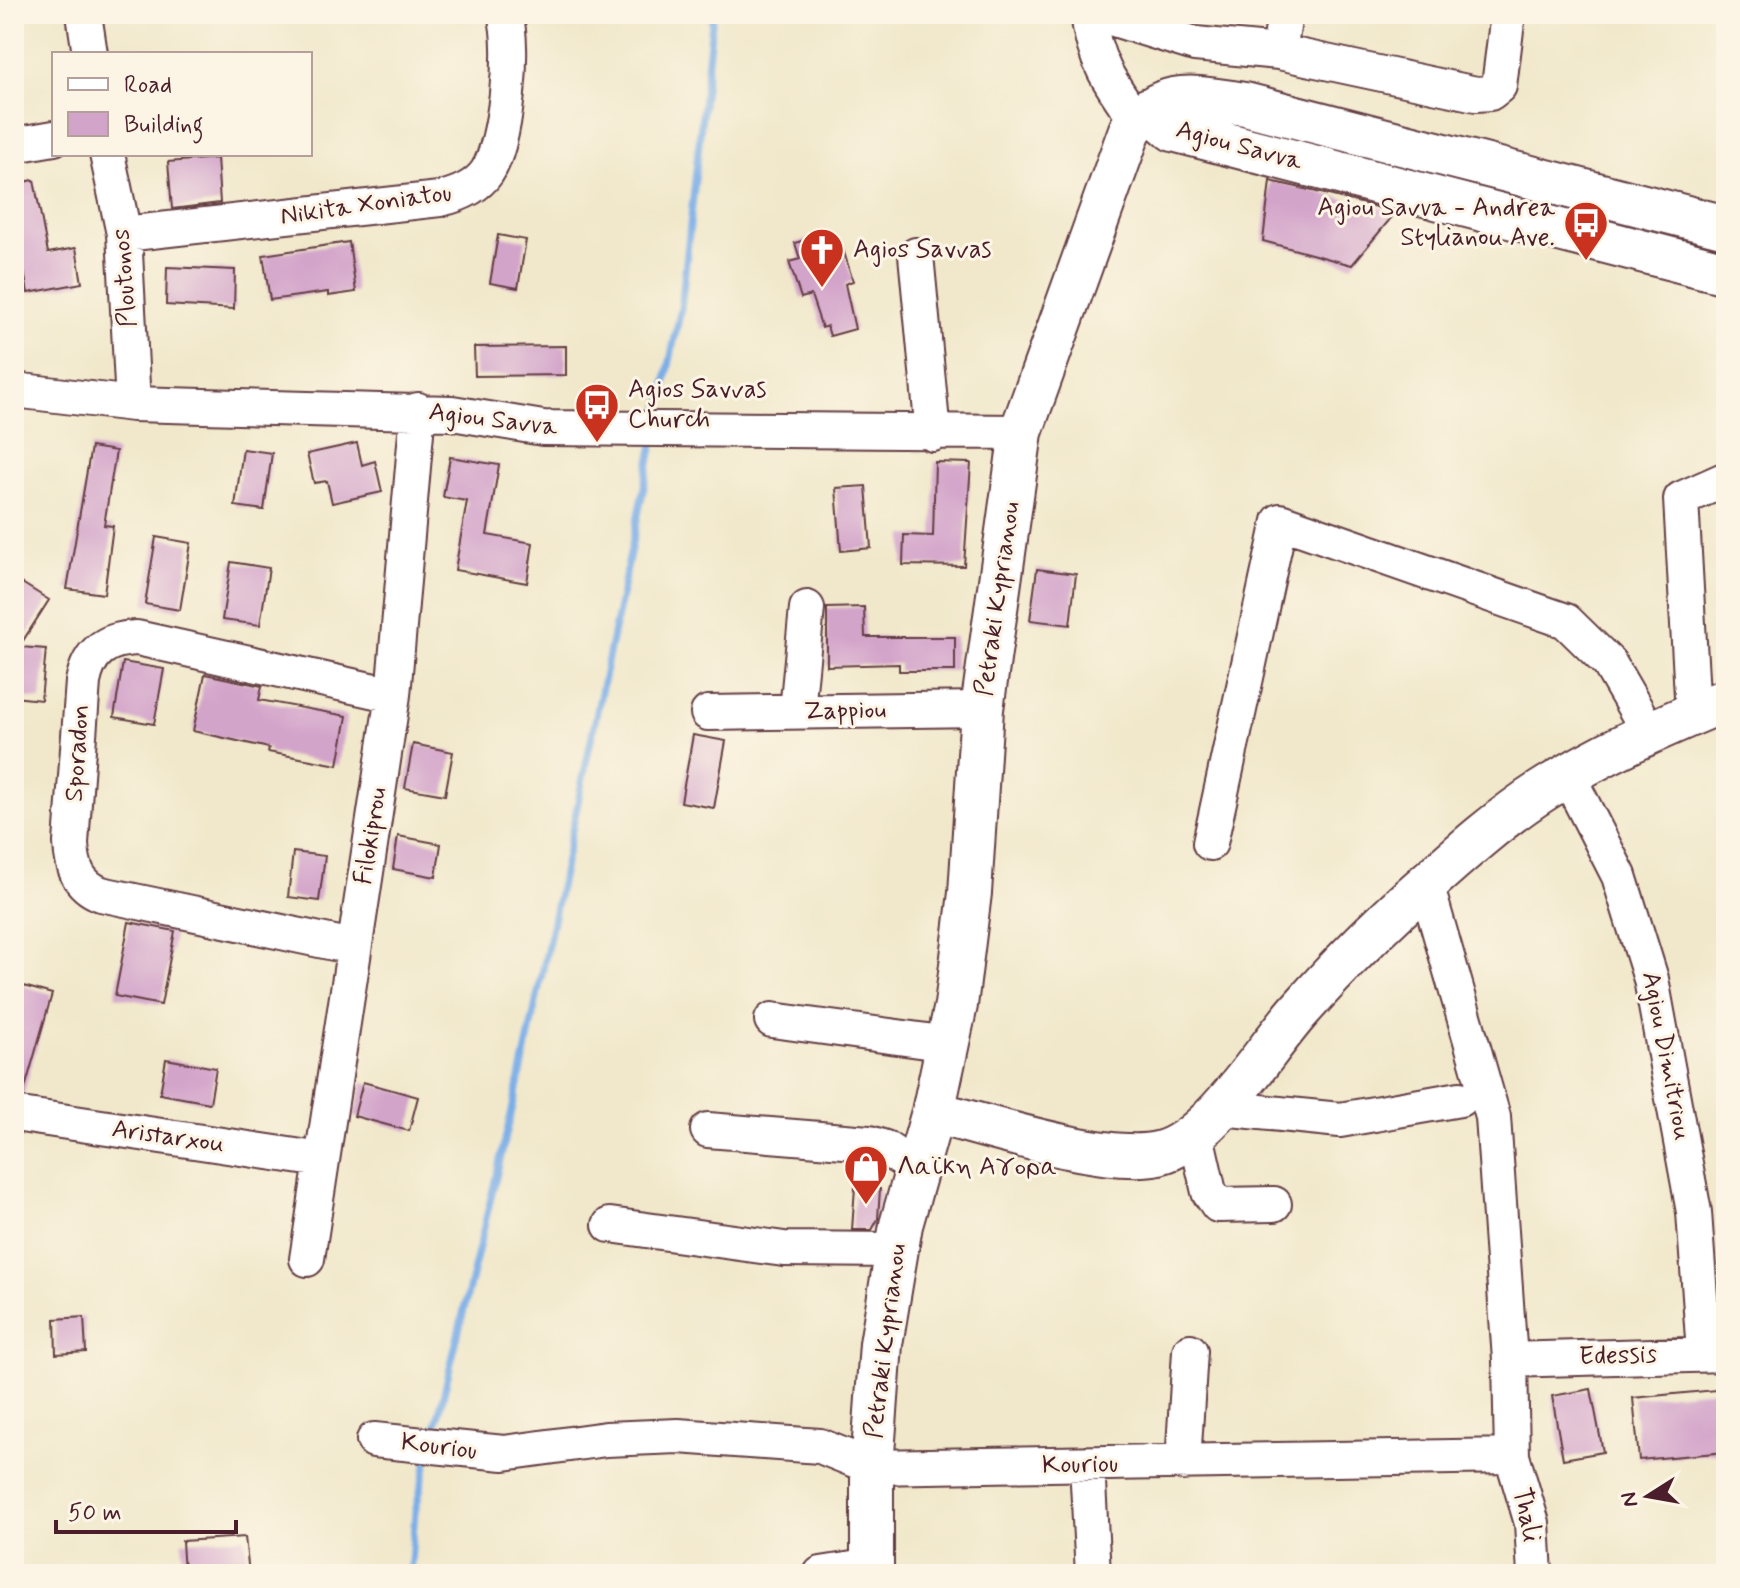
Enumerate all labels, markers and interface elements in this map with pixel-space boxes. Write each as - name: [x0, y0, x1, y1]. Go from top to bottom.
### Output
- legend: [52, 52, 312, 156]
- text: Road: [124, 70, 172, 101]
- text: Building: [124, 110, 204, 144]
- street label: Agiou Savva: [1172, 113, 1306, 179]
- street label: Nikita Xoniatou: [278, 176, 454, 234]
- place label: Agiou Savva - Andrea Stylianou Ave.: [1317, 191, 1555, 255]
- bus stop icon: Agiou Savva - Andrea Stylianou Ave.: [1562, 199, 1610, 262]
- church icon: Agios Savvas: [798, 226, 846, 289]
- street label: Ploutonos: [105, 228, 145, 328]
- place label: Agios Savvas: [853, 233, 992, 267]
- place label: Agios Savvas Church: [628, 373, 767, 437]
- bus stop icon: Agios Savvas Church: [573, 381, 621, 444]
- street label: Agiou Savva: [427, 395, 560, 445]
- street label: Petraki Kyprianou: [968, 500, 1028, 698]
- street label: Zappiou: [803, 693, 887, 729]
- street label: Sporadon: [58, 703, 98, 803]
- street label: Filokiprou: [347, 785, 395, 887]
- street label: Agiou Dimitriou: [1633, 969, 1699, 1143]
- street label: Aristarxou: [109, 1112, 227, 1162]
- shop icon: Λαϊκη Αγορα: [842, 1143, 890, 1206]
- place label: Λαϊκη Αγορα: [897, 1150, 1057, 1184]
- street label: Petraki Kyprianou: [857, 1242, 915, 1440]
- street label: Edessis: [1578, 1338, 1658, 1374]
- street label: Kouriou: [399, 1425, 479, 1469]
- street label: Kouriou: [1042, 1447, 1118, 1483]
- north arrow: [1608, 1456, 1688, 1536]
- scale bar: [56, 1484, 236, 1534]
- street label: Thali: [1504, 1484, 1548, 1546]
- text: N: [1615, 1490, 1645, 1509]
- text: 50 m: [68, 1498, 122, 1529]

